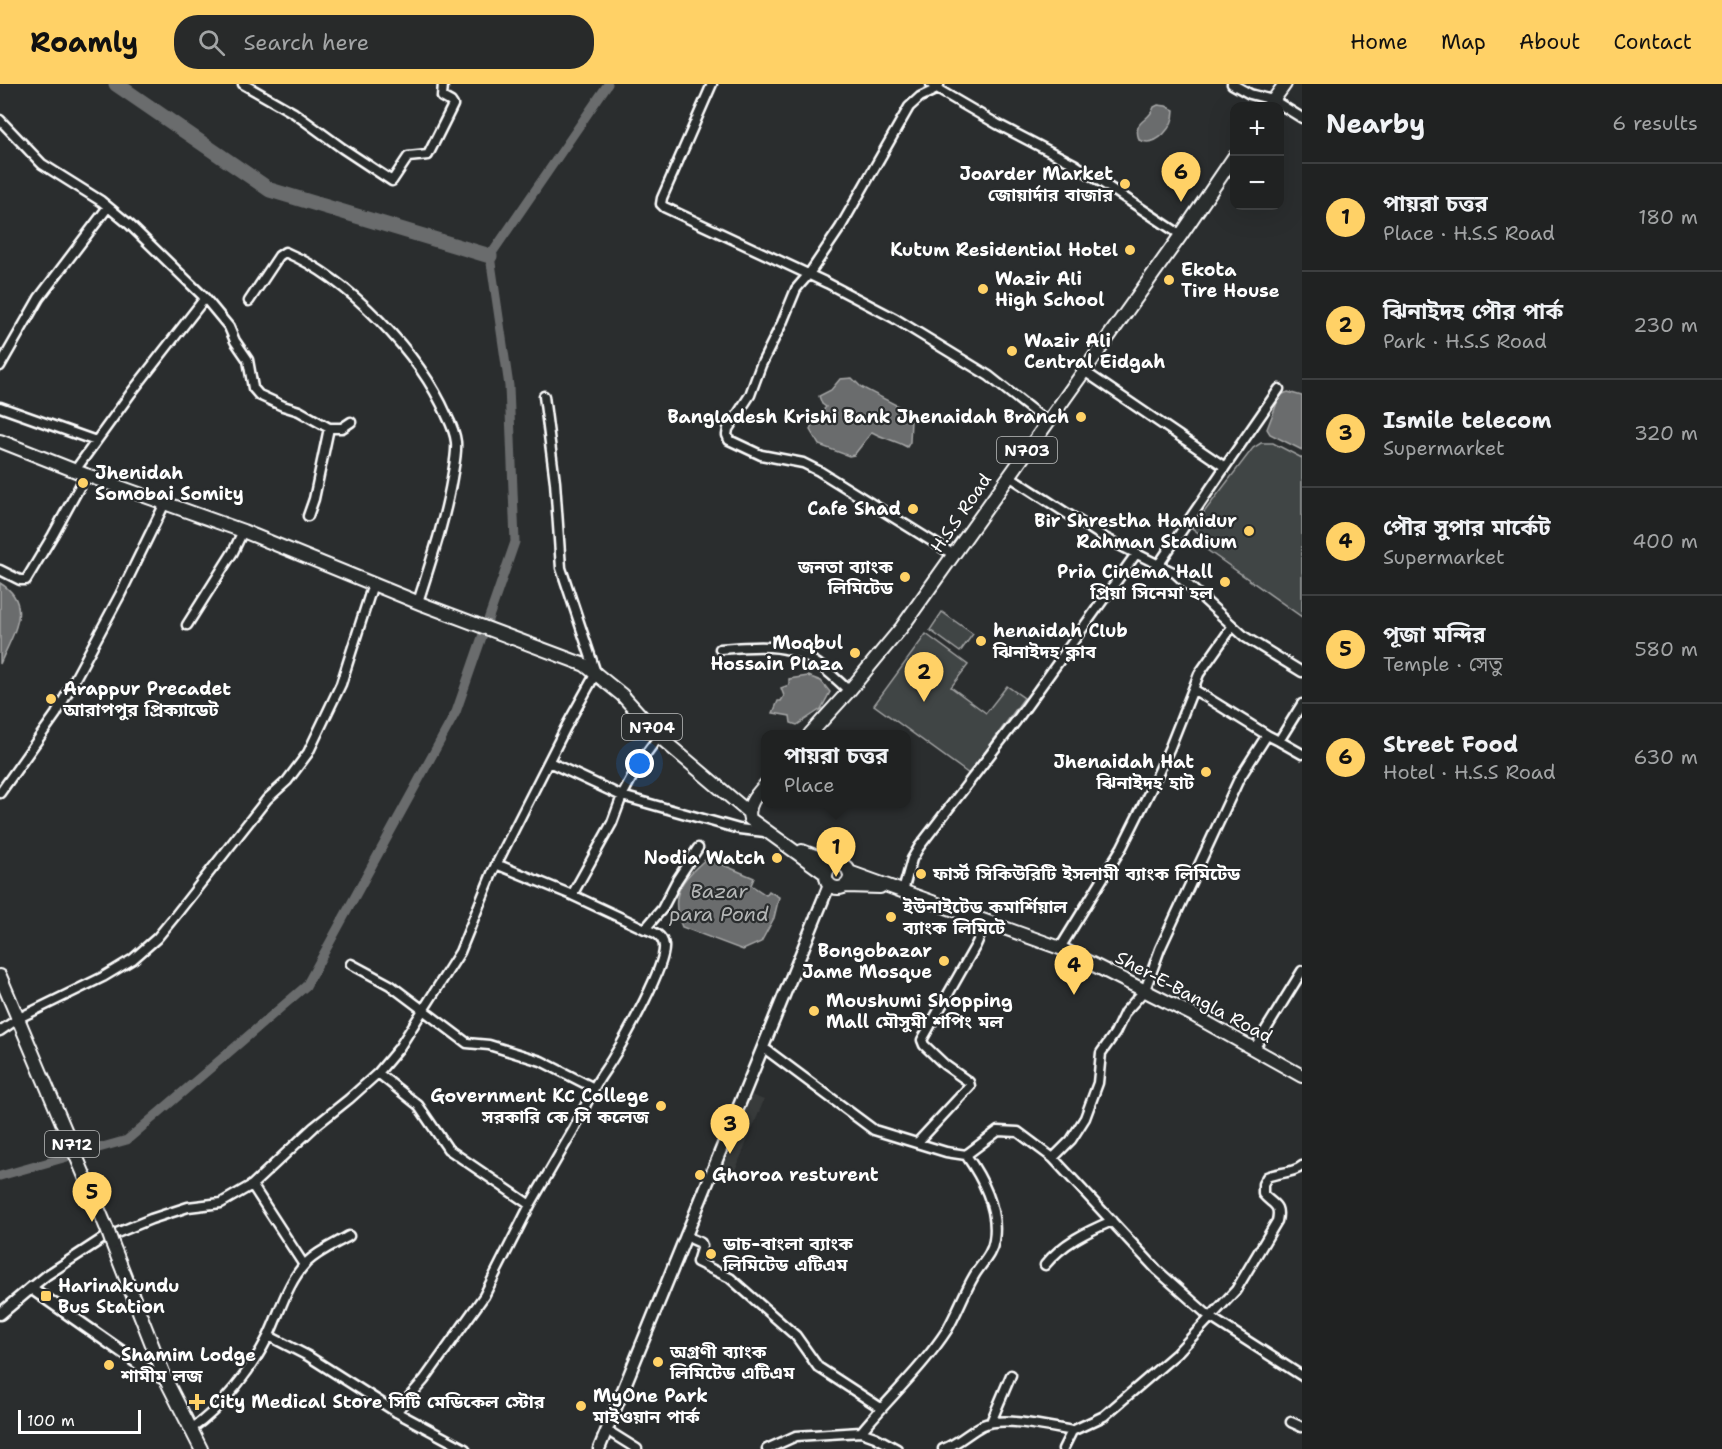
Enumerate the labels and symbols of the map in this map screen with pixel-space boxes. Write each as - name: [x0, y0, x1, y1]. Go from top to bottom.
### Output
- pin: 6: [1162, 152, 1200, 202]
- place label: Joarder Market জোয়ার্দার বাজার: [959, 162, 1114, 207]
- marker: Joarder Market জোয়ার্দার বাজার: [1118, 177, 1132, 191]
- place label: Kutum Residential Hotel: [890, 238, 1118, 262]
- marker: Kutum Residential Hotel: [1123, 243, 1137, 257]
- place label: Ekota Tire House: [1181, 258, 1280, 303]
- place label: Wazir Ali High School: [995, 267, 1104, 312]
- marker: Ekota Tire House: [1162, 273, 1176, 287]
- marker: Wazir Ali High School: [976, 282, 990, 296]
- place label: Wazir Ali Central Eidgah: [1024, 329, 1165, 374]
- marker: Wazir Ali Central Eidgah: [1005, 344, 1019, 358]
- place label: Bangladesh Krishi Bank Jhenaidah Branch: [667, 405, 1069, 429]
- marker: Bangladesh Krishi Bank Jhenaidah Branch: [1074, 410, 1088, 424]
- road number: N703: [997, 437, 1057, 463]
- place label: Jhenidah Somobai Somity: [95, 461, 244, 506]
- street label: H.S.S Road: [925, 469, 997, 557]
- marker: Jhenidah Somobai Somity: [76, 476, 90, 490]
- place label: Cafe Shad: [807, 497, 901, 521]
- marker: Cafe Shad: [906, 502, 920, 516]
- place label: Bir Shrestha Hamidur Rahman Stadium: [1034, 509, 1238, 554]
- marker: Bir Shrestha Hamidur Rahman Stadium: [1242, 524, 1256, 538]
- place label: জনতা ব্যাংক লিমিটেড: [797, 555, 894, 600]
- place label: Pria Cinema Hall প্রিয়া সিনেমা হল: [1057, 560, 1213, 605]
- marker: জনতা ব্যাংক লিমিটেড: [898, 570, 912, 584]
- marker: Pria Cinema Hall প্রিয়া সিনেমা হল: [1218, 575, 1232, 589]
- place label: henaidah Club ঝিনাইদহ ক্লাব: [992, 619, 1128, 664]
- place label: Moqbul Hossain Plaza: [710, 631, 844, 676]
- marker: henaidah Club ঝিনাইদহ ক্লাব: [974, 634, 988, 648]
- marker: Moqbul Hossain Plaza: [848, 646, 862, 660]
- pin: 2: [904, 652, 944, 702]
- place label: Arappur Precadet আরাপপুর প্রিক্যাডেট: [62, 677, 231, 722]
- marker: Arappur Precadet আরাপপুর প্রিক্যাডেট: [44, 692, 58, 706]
- road number: N704: [622, 714, 682, 740]
- your location: [625, 749, 654, 778]
- place label: Jhenaidah Hat ঝিনাইদহ হাট: [1053, 750, 1195, 795]
- marker: Jhenaidah Hat ঝিনাইদহ হাট: [1199, 765, 1213, 779]
- pin: 1: [816, 828, 856, 877]
- place label: Nodia Watch: [644, 846, 765, 870]
- marker: Nodia Watch: [770, 851, 784, 865]
- place label: ফার্স্ট সিকিউরিটি ইসলামী ব্যাংক লিমিটেড: [932, 862, 1241, 886]
- marker: ফার্স্ট সিকিউরিটি ইসলামী ব্যাংক লিমিটেড: [914, 867, 928, 881]
- water label: Bazar para Pond: [668, 878, 769, 927]
- place label: ইউনাইটেড কমার্শিয়াল ব্যাংক লিমিটে: [902, 895, 1068, 940]
- marker: ইউনাইটেড কমার্শিয়াল ব্যাংক লিমিটে: [884, 910, 898, 924]
- place label: Bongobazar Jame Mosque: [802, 939, 932, 984]
- street label: Sher-E-Bangla Road: [1111, 945, 1277, 1049]
- pin: 4: [1054, 946, 1094, 995]
- marker: Bongobazar Jame Mosque: [937, 954, 951, 968]
- place label: Moushumi Shopping Mall মৌসুমী শপিং মল: [826, 989, 1013, 1034]
- marker: Moushumi Shopping Mall মৌসুমী শপিং মল: [807, 1004, 821, 1018]
- place label: Government KC College সরকারি কে সি কলেজ: [430, 1084, 650, 1129]
- marker: Government KC College সরকারি কে সি কলেজ: [654, 1099, 668, 1113]
- pin: 3: [710, 1104, 750, 1154]
- road number: N712: [45, 1131, 99, 1157]
- place label: Ghoroa resturent: [712, 1163, 879, 1187]
- marker: Ghoroa resturent: [693, 1168, 707, 1182]
- pin: 5: [72, 1172, 112, 1222]
- place label: ডাচ-বাংলা ব্যাংক লিমিটেড এটিএম: [722, 1232, 853, 1277]
- marker: ডাচ-বাংলা ব্যাংক লিমিটেড এটিএম: [704, 1247, 718, 1261]
- place label: Harinakundu Bus Station: [58, 1274, 180, 1319]
- marker: Harinakundu Bus Station: [39, 1289, 53, 1303]
- place label: অগ্রণী ব্যাংক লিমিটেড এটিএম: [669, 1340, 795, 1385]
- place label: Shamim Lodge শামীম লজ: [120, 1343, 256, 1388]
- marker: অগ্রণী ব্যাংক লিমিটেড এটিএম: [651, 1355, 665, 1369]
- marker: Shamim Lodge শামীম লজ: [102, 1358, 116, 1372]
- place label: MyOne Park মাইওয়ান পার্ক: [592, 1384, 708, 1429]
- place label: City Medical Store সিটি মেডিকেল স্টোর: [209, 1390, 546, 1414]
- marker: City Medical Store সিটি মেডিকেল স্টোর: [190, 1395, 204, 1409]
- marker: MyOne Park মাইওয়ান পার্ক: [574, 1399, 588, 1413]
- scale bar: [18, 1407, 141, 1434]

